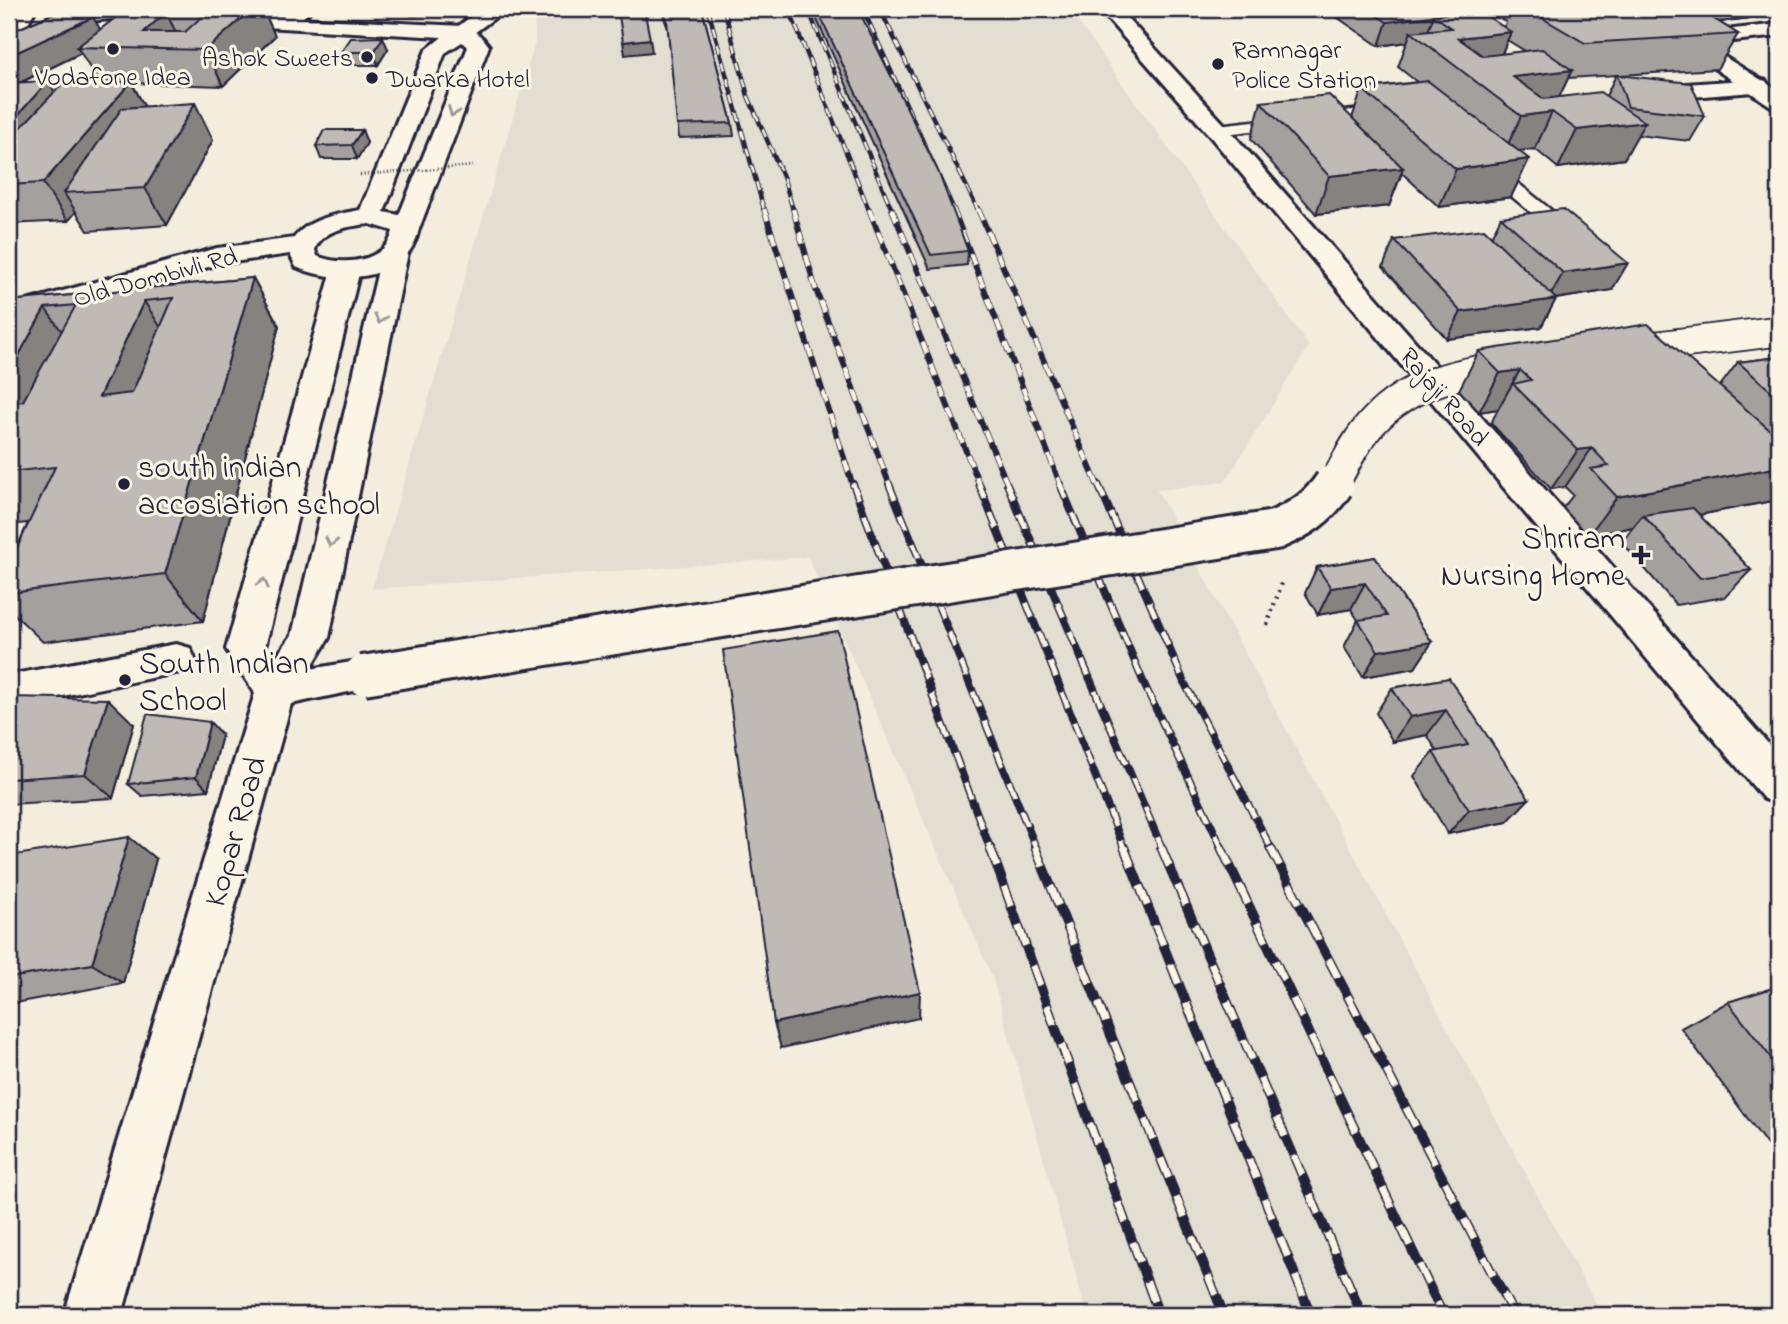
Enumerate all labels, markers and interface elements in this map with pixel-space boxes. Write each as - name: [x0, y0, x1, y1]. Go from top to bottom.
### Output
- place label: Ramnagar Police Station: [1232, 33, 1376, 101]
- marker: Vodafone Idea: [105, 41, 121, 57]
- place label: Ashok Sweets: [202, 41, 353, 79]
- marker: Ashok Sweets: [359, 49, 375, 65]
- marker: Ramnagar Police Station: [1210, 56, 1226, 72]
- place label: Vodafone Idea: [34, 60, 191, 98]
- place label: Dwarka Hotel: [385, 62, 530, 100]
- marker: Dwarka Hotel: [364, 70, 380, 86]
- one-way arrow: [447, 106, 461, 118]
- street label: Old Dombivli Rd: [70, 239, 242, 319]
- one-way arrow: [374, 313, 389, 325]
- street label: Rajaji Road: [1389, 340, 1497, 456]
- place label: south indian accosiation school: [138, 446, 380, 530]
- marker: south indian accosiation school: [116, 476, 132, 492]
- place label: Shriram Nursing Home: [1441, 517, 1626, 601]
- one-way arrow: [325, 536, 340, 548]
- marker: Shriram Nursing Home: [1631, 545, 1651, 565]
- one-way arrow: [254, 577, 269, 589]
- place label: South Indian School: [139, 642, 308, 726]
- marker: South Indian School: [117, 672, 133, 688]
- street label: Kopar Road: [193, 751, 281, 913]

